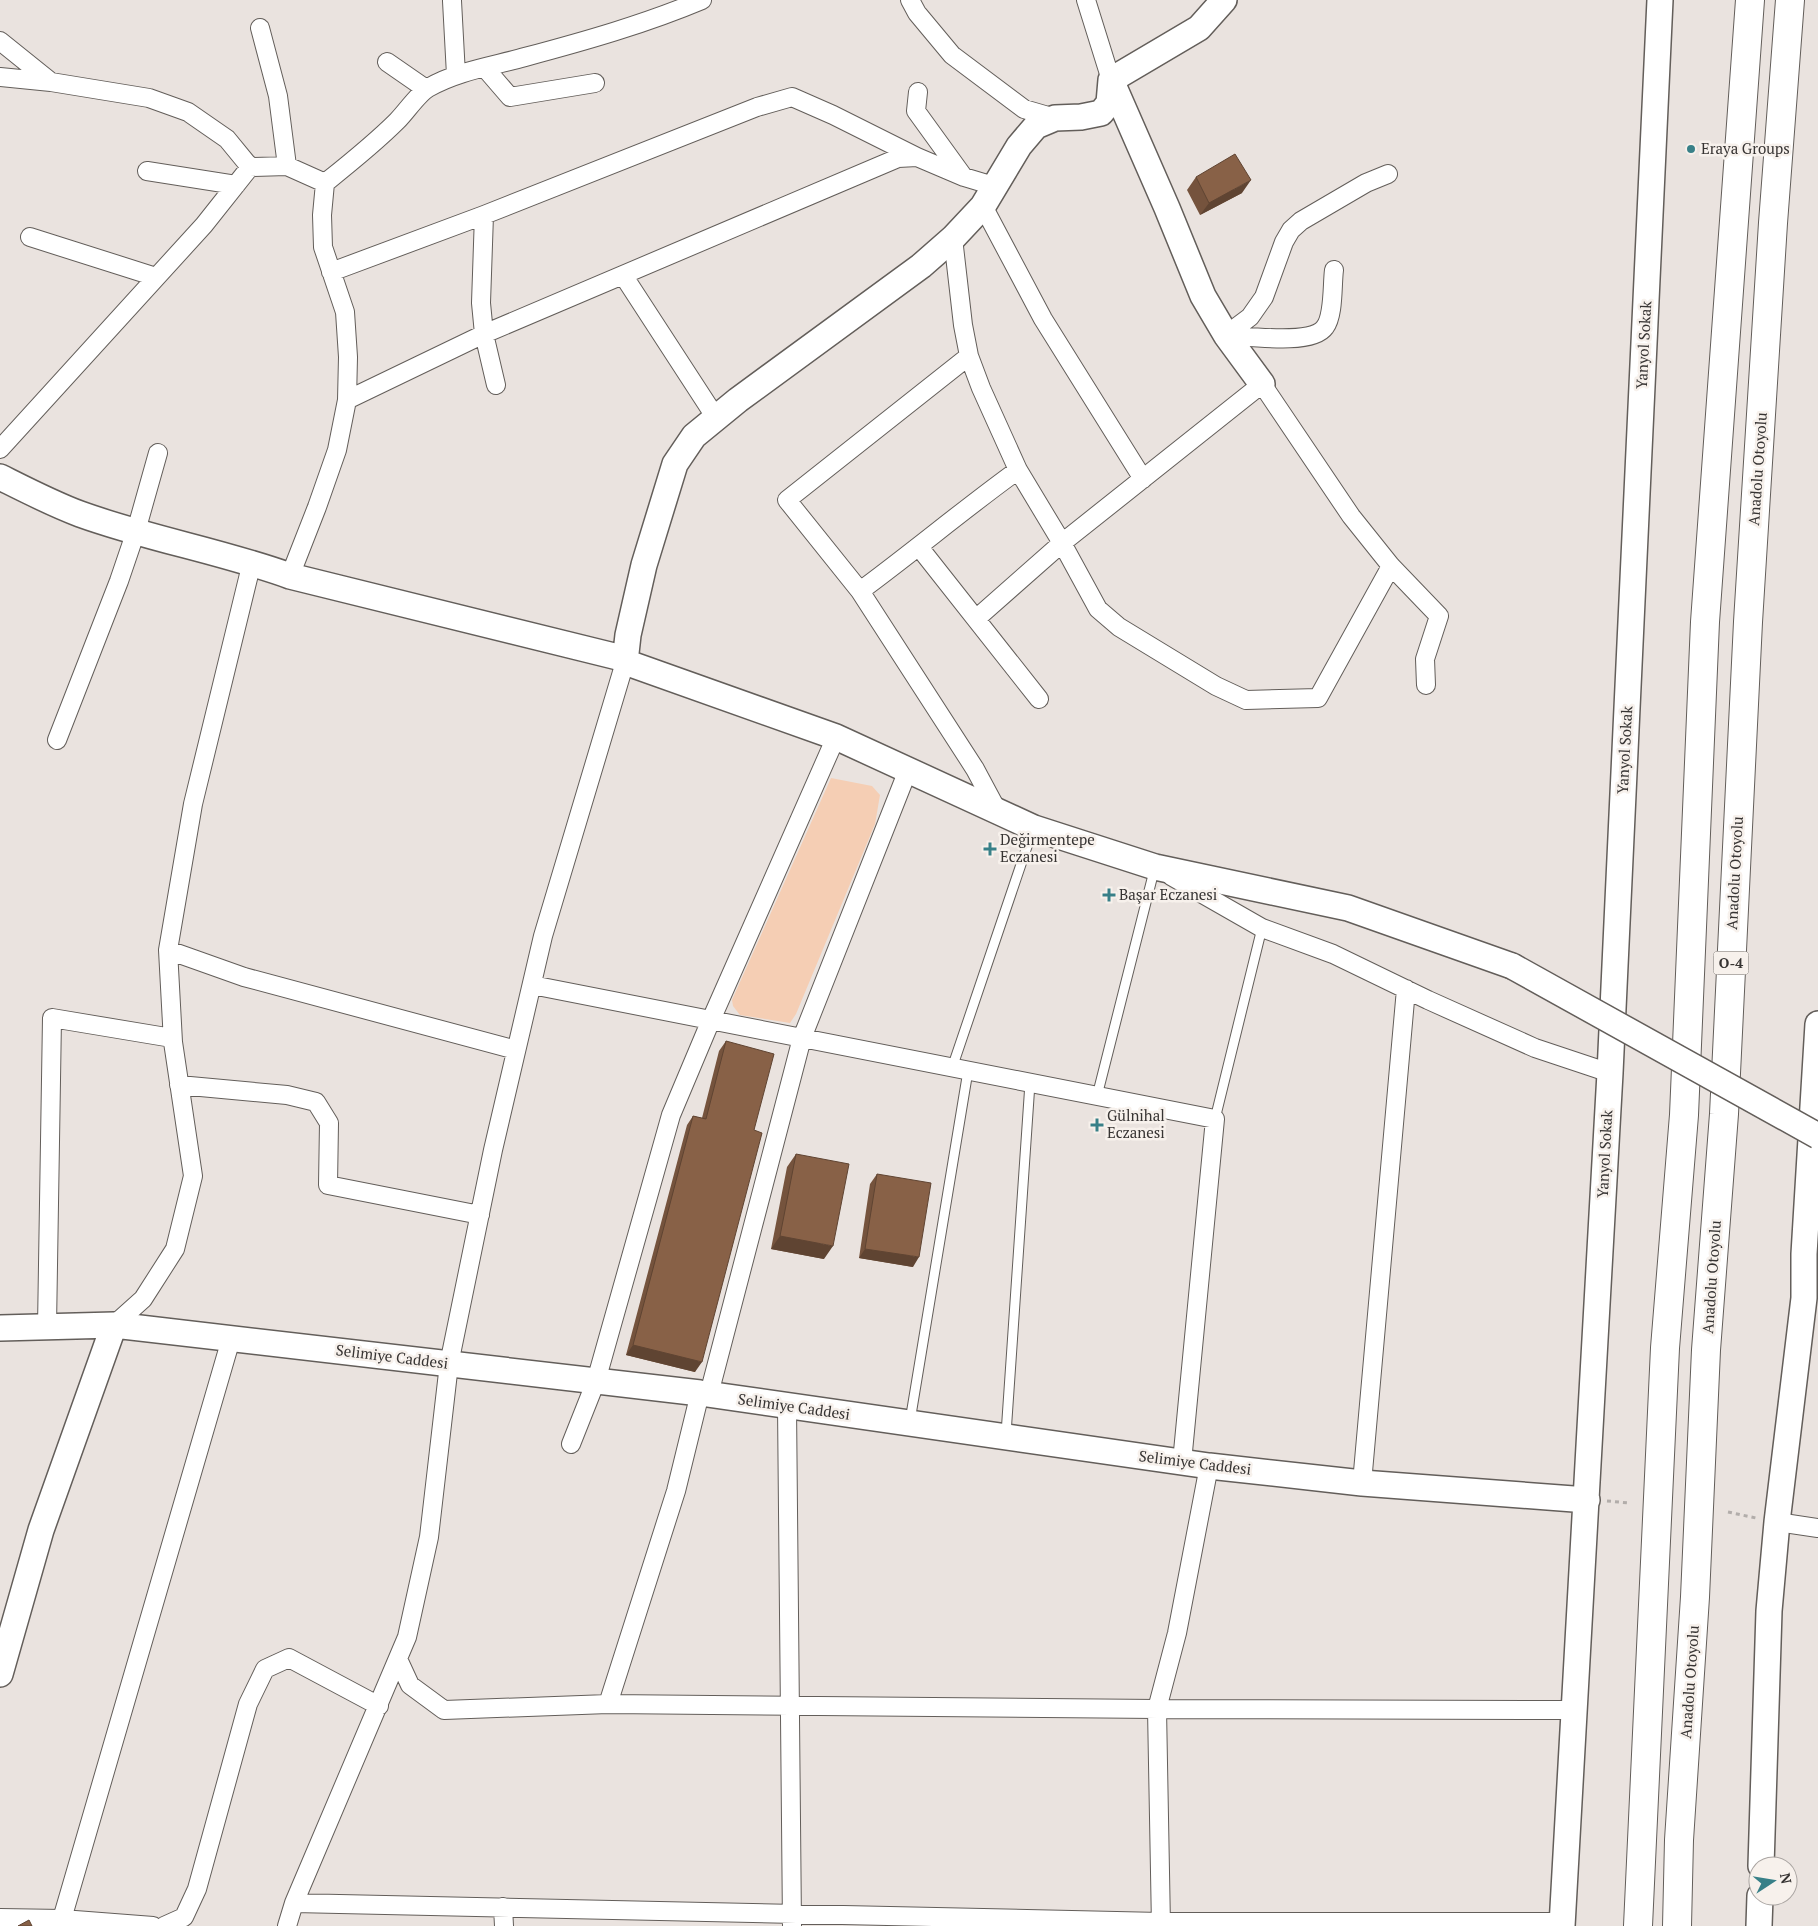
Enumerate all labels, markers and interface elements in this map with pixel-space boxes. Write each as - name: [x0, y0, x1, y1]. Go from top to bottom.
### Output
- place label: Eraya Groups: [1701, 138, 1790, 158]
- marker: Eraya Groups: [1685, 143, 1697, 155]
- street label: Yanyol Sokak: [1631, 300, 1655, 389]
- street label: Anadolu Otoyolu: [1743, 411, 1771, 526]
- street label: Yanyol Sokak: [1612, 705, 1636, 794]
- street label: Anadolu Otoyolu: [1721, 815, 1747, 930]
- place label: Değirmentepe Eczanesi: [1000, 829, 1095, 866]
- marker: Değirmentepe Eczanesi: [984, 843, 996, 855]
- place label: Başar Eczanesi: [1119, 884, 1217, 904]
- marker: Başar Eczanesi: [1103, 889, 1115, 901]
- road number: O-4: [1714, 951, 1748, 974]
- place label: Gülnihal Eczanesi: [1107, 1105, 1165, 1142]
- street label: Yanyol Sokak: [1592, 1109, 1616, 1198]
- marker: Gülnihal Eczanesi: [1091, 1119, 1103, 1131]
- street label: Anadolu Otoyolu: [1697, 1219, 1725, 1334]
- street label: Selimiye Caddesi: [335, 1339, 449, 1373]
- street label: Selimiye Caddesi: [737, 1388, 851, 1424]
- street label: Selimiye Caddesi: [1138, 1445, 1252, 1479]
- street label: Anadolu Otoyolu: [1675, 1624, 1703, 1739]
- north arrow: [1748, 1856, 1798, 1906]
- text: N: [1776, 1871, 1797, 1886]

